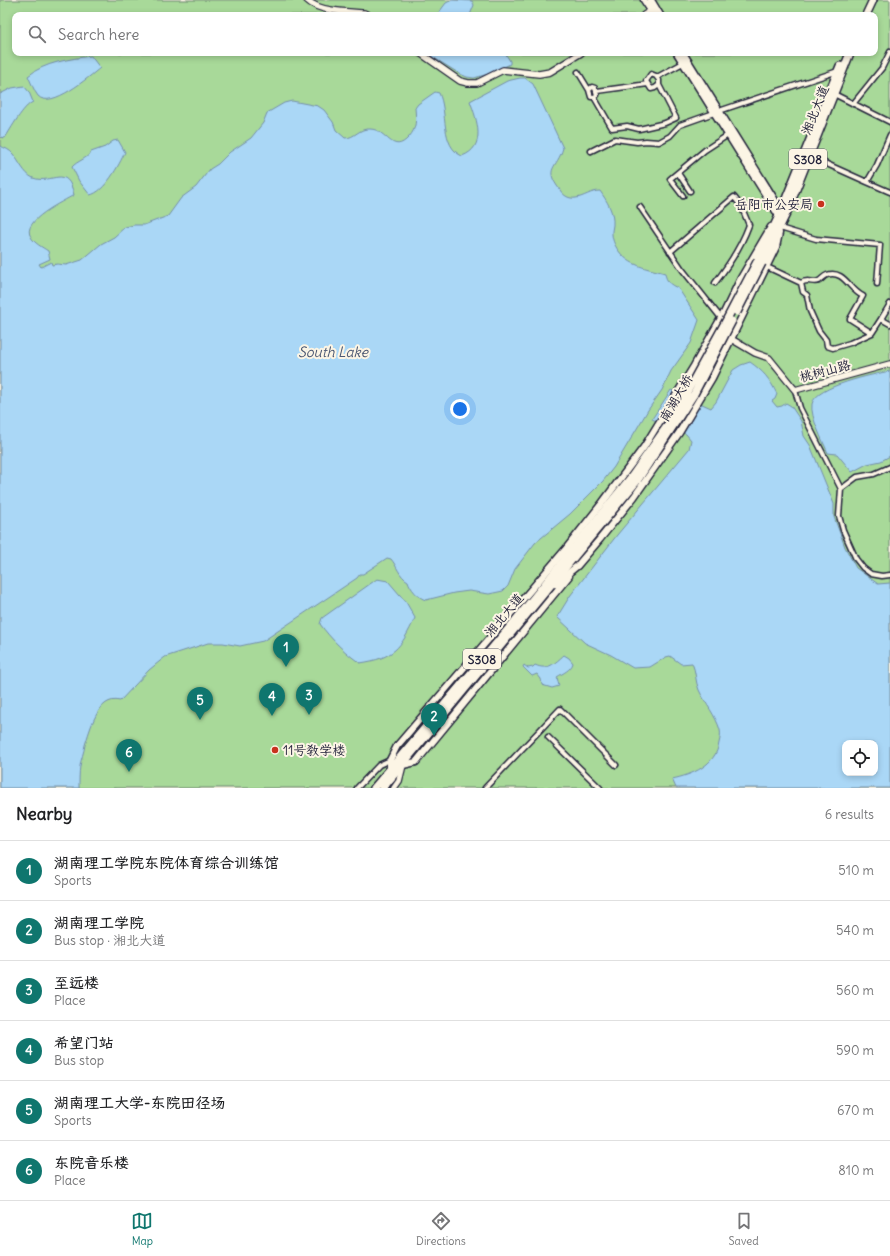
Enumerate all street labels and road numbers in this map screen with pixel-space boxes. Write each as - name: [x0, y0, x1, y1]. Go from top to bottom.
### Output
- street label: 湘北大道: [797, 83, 833, 137]
- road number: S308: [789, 149, 827, 169]
- street label: 桃树山路: [798, 356, 852, 386]
- street label: 南湖大桥: [656, 371, 696, 425]
- street label: 湘北大道: [481, 590, 527, 640]
- road number: S308: [463, 649, 501, 669]

